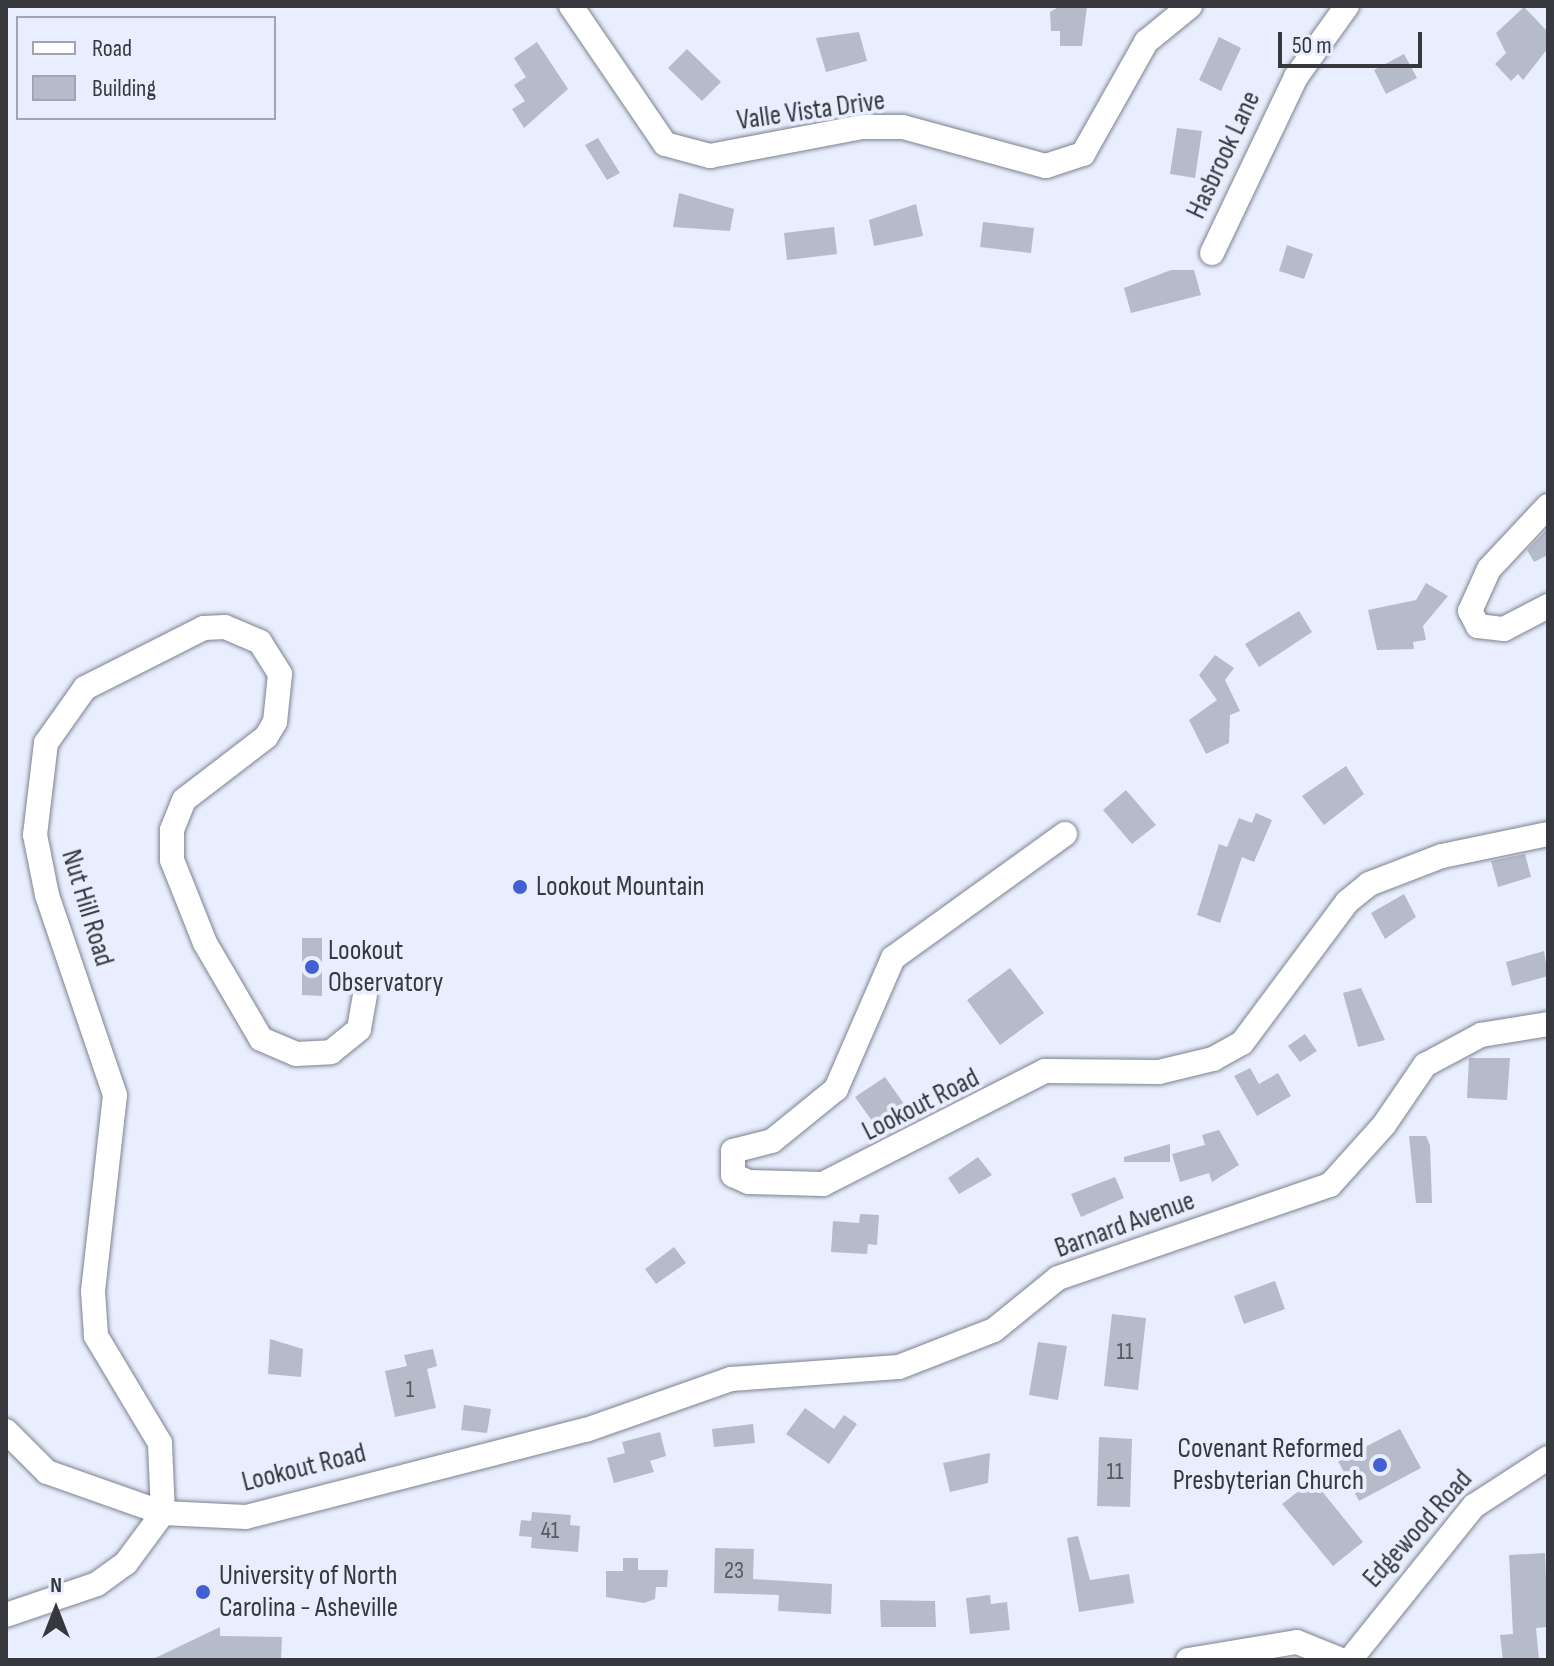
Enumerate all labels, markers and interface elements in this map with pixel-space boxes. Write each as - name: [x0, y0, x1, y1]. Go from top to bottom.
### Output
- legend: [16, 16, 276, 120]
- scale bar: [1282, 16, 1426, 66]
- text: 50 m: [1292, 31, 1332, 60]
- text: Road: [92, 34, 132, 63]
- text: Building: [92, 74, 156, 103]
- street label: Valle Vista Drive: [735, 84, 887, 138]
- street label: Hasbrook Lane: [1180, 86, 1268, 224]
- street label: Nut Hill Road: [53, 846, 121, 970]
- place label: Lookout Mountain: [536, 870, 704, 904]
- marker: Lookout Mountain: [511, 878, 529, 896]
- place label: Lookout Observatory: [328, 934, 443, 1000]
- marker: Lookout Observatory: [303, 958, 321, 976]
- street label: Lookout Road: [857, 1061, 985, 1149]
- street label: Barnard Avenue: [1051, 1184, 1199, 1266]
- house number: 11: [1117, 1338, 1133, 1366]
- house number: 1: [406, 1376, 414, 1404]
- place label: Covenant Reformed Presbyterian Church: [1173, 1432, 1364, 1498]
- street label: Lookout Road: [239, 1436, 369, 1500]
- marker: Covenant Reformed Presbyterian Church: [1371, 1456, 1389, 1474]
- house number: 11: [1107, 1458, 1123, 1486]
- street label: Edgewood Road: [1356, 1463, 1480, 1595]
- house number: 41: [541, 1517, 559, 1545]
- house number: 23: [724, 1557, 744, 1585]
- place label: University of North Carolina - Asheville: [219, 1559, 398, 1625]
- north arrow: [16, 1570, 96, 1650]
- text: N: [50, 1572, 62, 1599]
- marker: University of North Carolina - Asheville: [194, 1583, 212, 1601]

